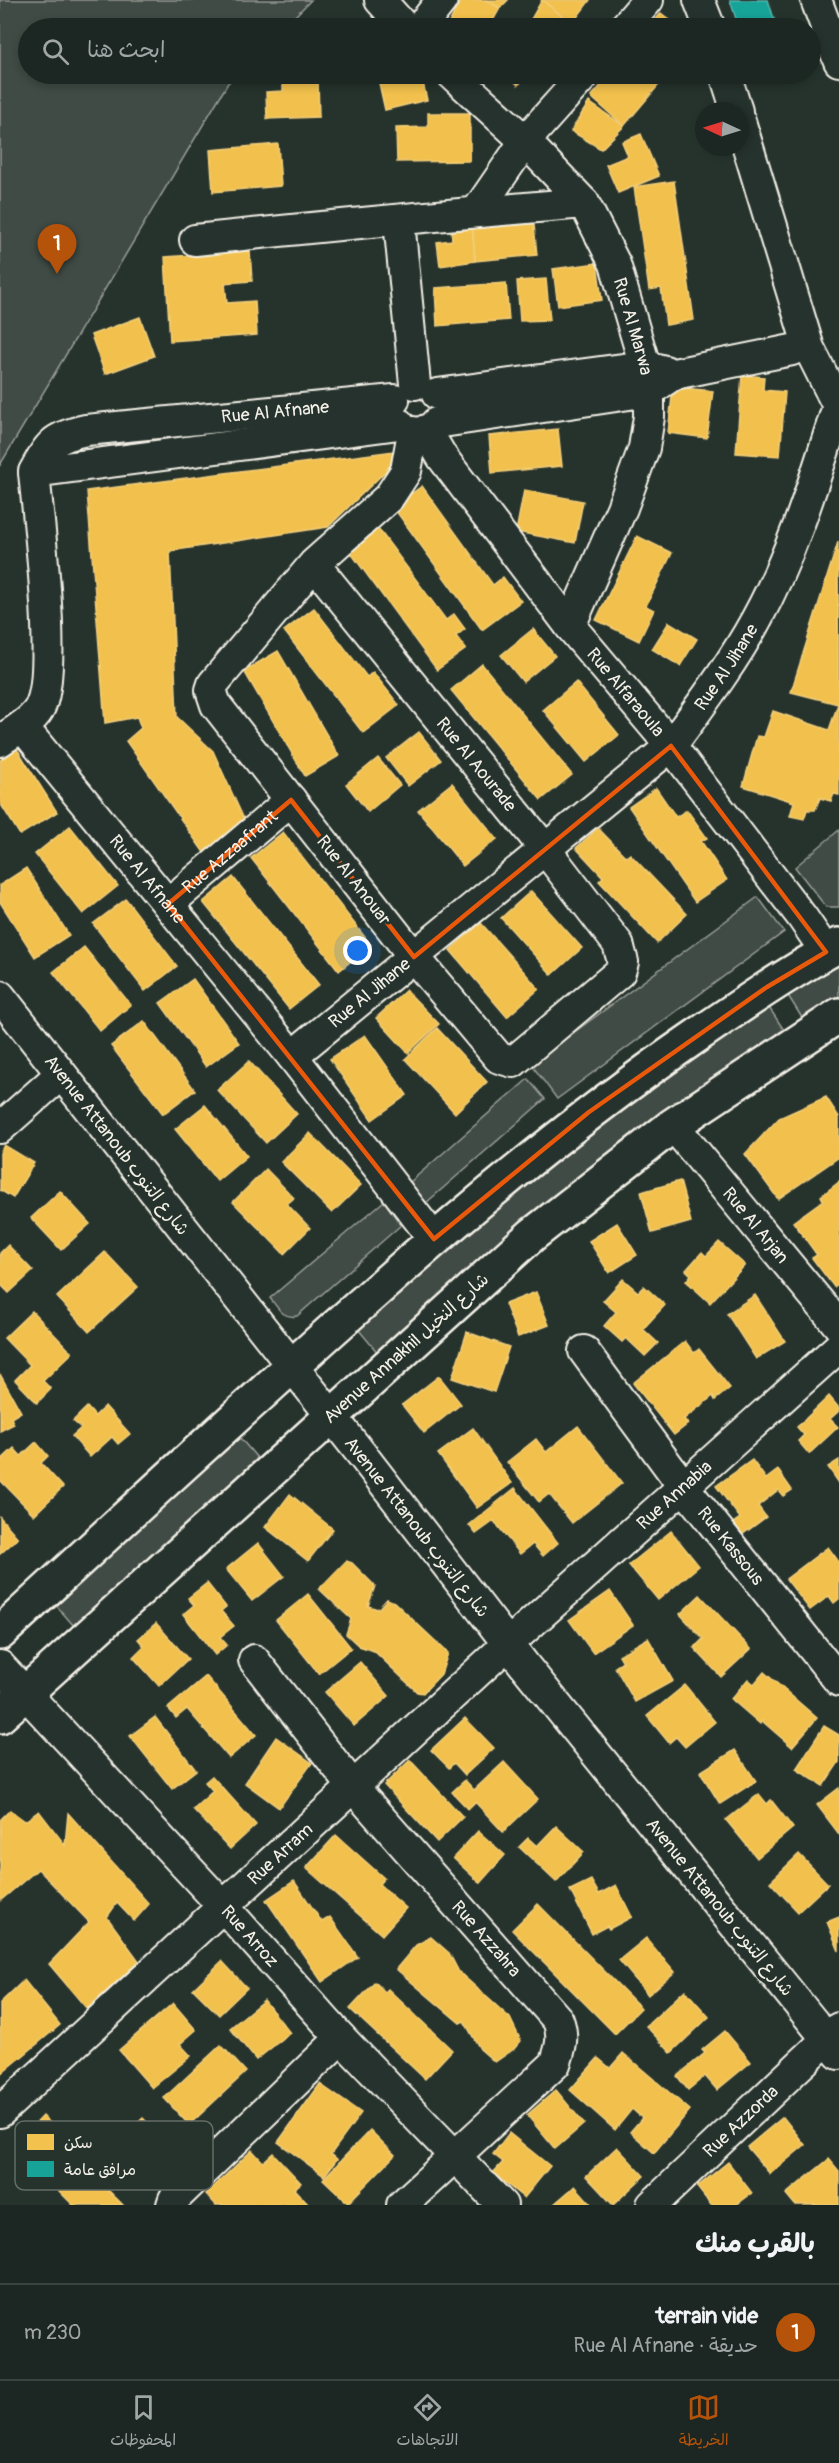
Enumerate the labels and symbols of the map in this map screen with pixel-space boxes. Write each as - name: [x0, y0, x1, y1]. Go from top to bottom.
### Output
- north arrow: [695, 102, 749, 156]
- pin: 1: [38, 224, 76, 274]
- street label: Rue Al Marwa: [608, 275, 657, 377]
- street label: Rue Al Afnane: [220, 395, 330, 429]
- street label: Rue Al Jihane: [690, 620, 764, 715]
- street label: Rue Alfaraoula: [581, 643, 669, 742]
- street label: Rue Al Aourade: [431, 713, 521, 817]
- street label: Rue Azzaafrant: [178, 805, 283, 899]
- street label: Rue Al Afnane: [104, 830, 190, 929]
- street label: Rue Al Anouar: [311, 831, 396, 930]
- your location: [343, 936, 372, 965]
- street label: Rue Al Jihane: [324, 953, 416, 1033]
- street label: Avenue Attanoub شارع التنوب: [39, 1051, 194, 1240]
- street label: Rue Al Arjan: [717, 1183, 794, 1269]
- street label: Avenue Annakhil شارع النخيل: [319, 1268, 494, 1429]
- street label: Avenue Attanoub شارع التنوب: [339, 1433, 494, 1622]
- street label: Rue Annabia: [632, 1456, 717, 1535]
- street label: Rue Kassous: [692, 1502, 769, 1590]
- street label: Avenue Attanoub شارع التنوب: [641, 1814, 799, 2001]
- street label: Rue Arram: [243, 1818, 318, 1890]
- street label: Rue Azzahra: [446, 1896, 526, 1982]
- street label: Rue Arroz: [216, 1901, 283, 1972]
- street label: Rue Azzorda: [698, 2080, 784, 2163]
- legend: [15, 2121, 213, 2190]
- text: سكن: [64, 2133, 93, 2153]
- text: مرافق عامة: [64, 2160, 136, 2180]

